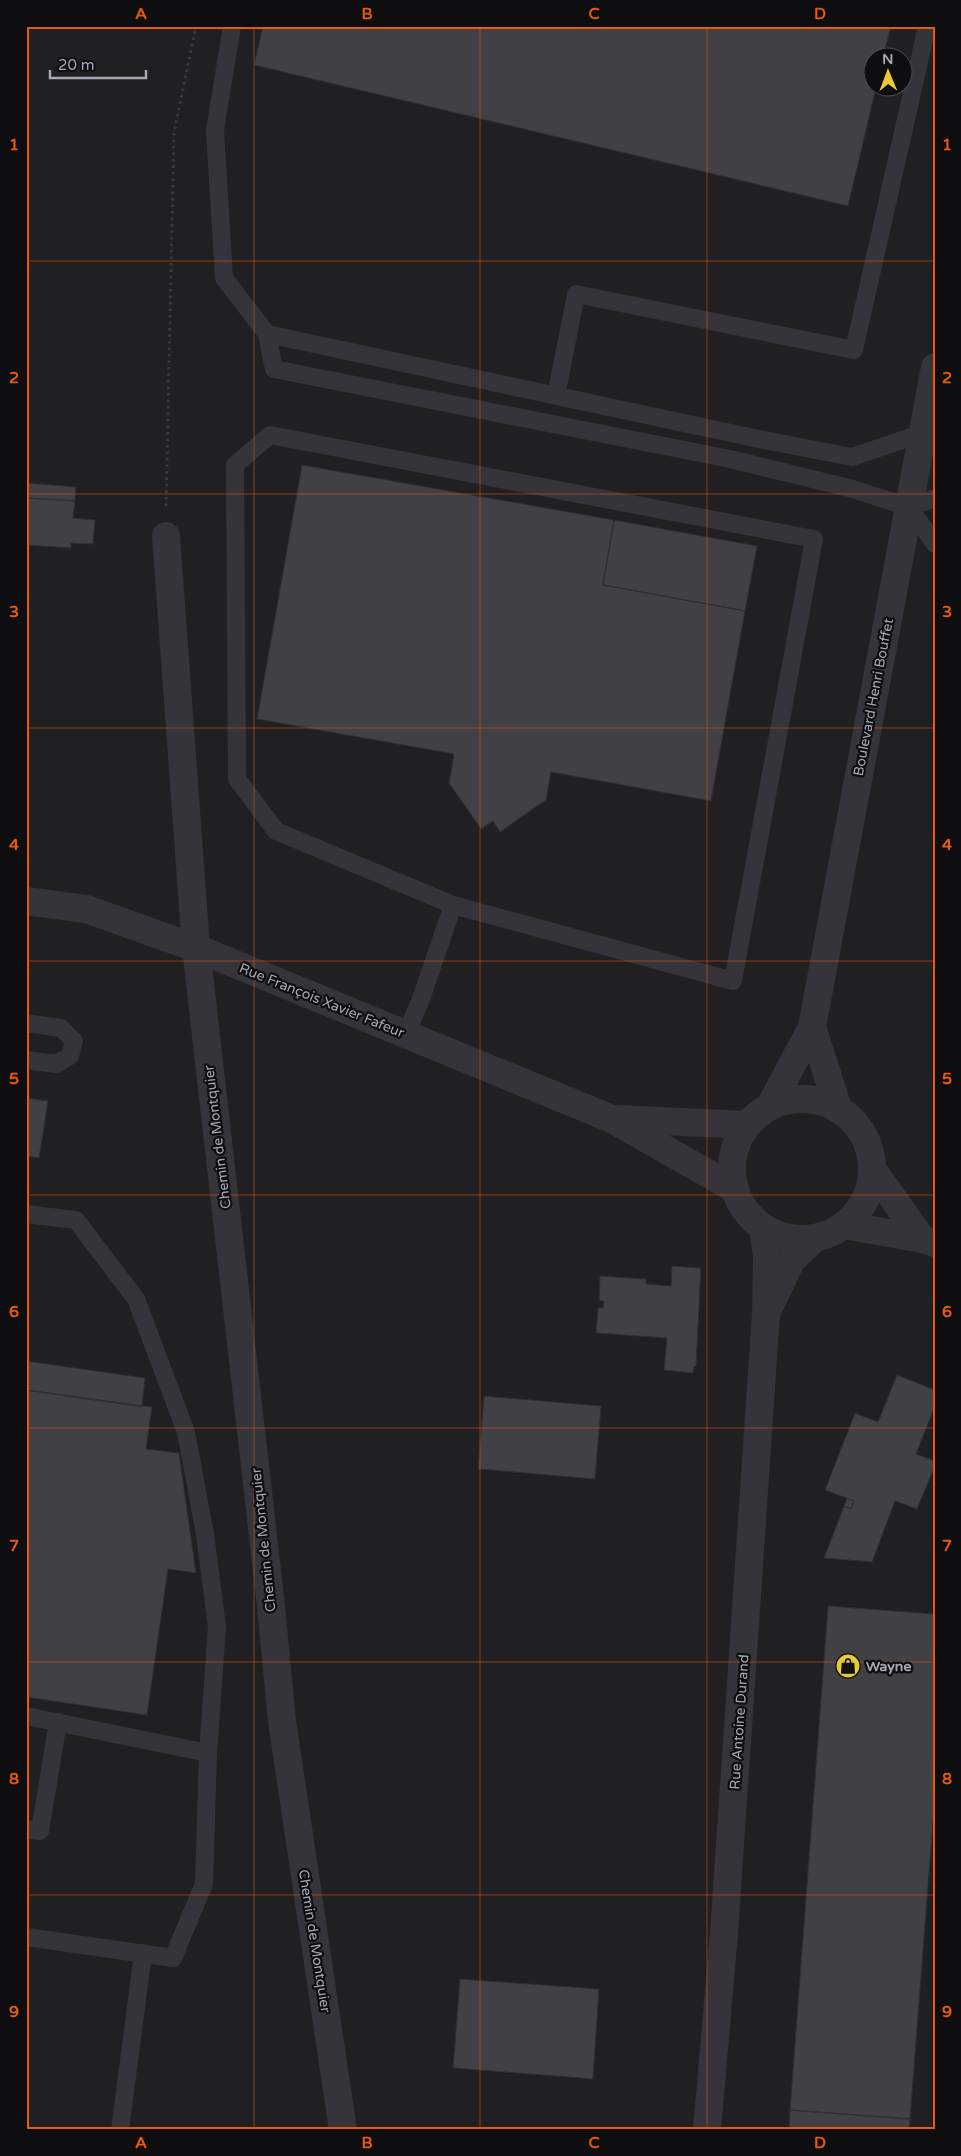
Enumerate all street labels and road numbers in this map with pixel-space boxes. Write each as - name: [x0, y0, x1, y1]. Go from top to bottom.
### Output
- street label: Boulevard Henri Bouffet: [850, 616, 897, 778]
- street label: Rue François Xavier Fafeur: [237, 960, 407, 1042]
- street label: Chemin de Montquier: [200, 1063, 235, 1210]
- street label: Chemin de Montquier: [247, 1466, 280, 1613]
- street label: Rue Antoine Durand: [726, 1654, 753, 1790]
- street label: Chemin de Montquier: [295, 1868, 334, 2014]

